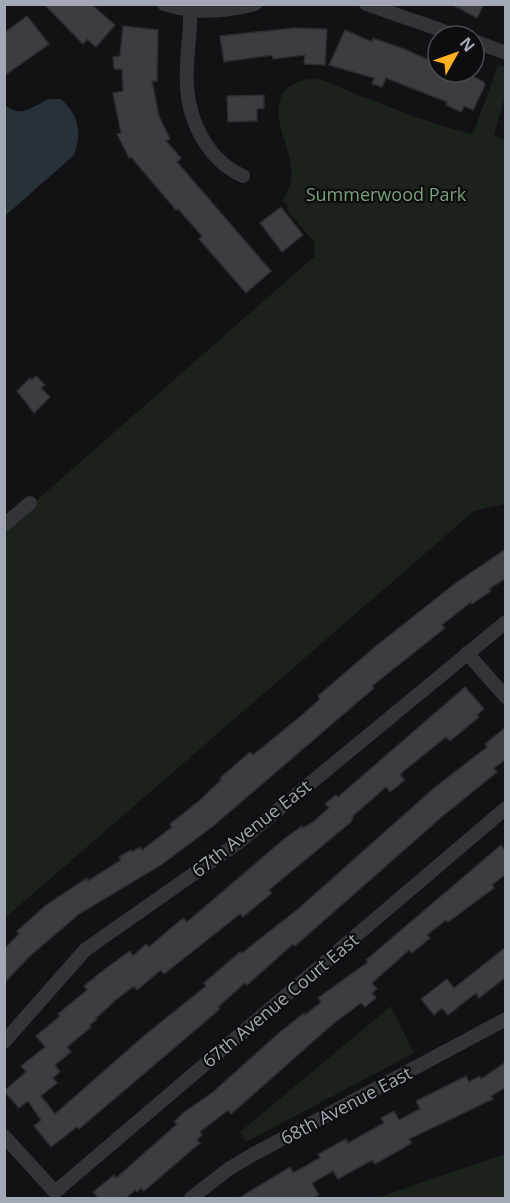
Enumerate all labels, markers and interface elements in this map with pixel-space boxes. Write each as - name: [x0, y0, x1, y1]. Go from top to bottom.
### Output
- north arrow: [426, 24, 486, 84]
- text: N: [455, 32, 480, 56]
- park label: Summerwood Park: [306, 182, 467, 206]
- street label: 67th Avenue East: [186, 774, 316, 882]
- street label: 67th Avenue Court East: [197, 928, 363, 1072]
- street label: 68th Avenue East: [276, 1060, 416, 1150]

